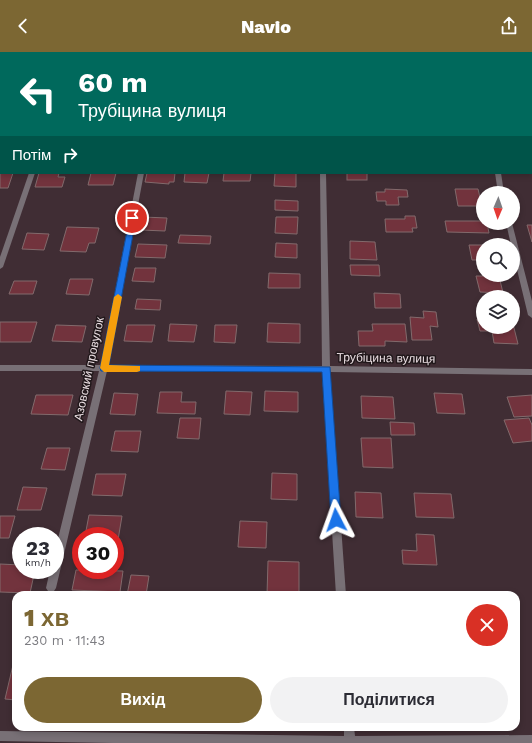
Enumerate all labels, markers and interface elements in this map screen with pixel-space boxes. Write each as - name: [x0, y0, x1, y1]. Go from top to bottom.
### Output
- icon: back: [12, 15, 34, 37]
- icon: share: [498, 15, 520, 37]
- text: Navio: [241, 16, 291, 37]
- text: 60 m: [78, 66, 148, 99]
- icon: left: [12, 68, 64, 120]
- text: Трубіцина вулиця: [78, 100, 226, 121]
- icon: right: [59, 144, 81, 166]
- text: Потім: [12, 146, 51, 164]
- north arrow: [476, 186, 520, 230]
- map controls: [476, 186, 520, 334]
- pin: [115, 201, 149, 235]
- icon: arrive: [121, 207, 143, 229]
- button: search: [476, 238, 520, 282]
- button: layers: [476, 290, 520, 334]
- street label: Азовский провулок: [71, 315, 107, 422]
- street label: Трубіцина вулиця: [337, 350, 435, 366]
- position arrow: [315, 499, 357, 541]
- speed limit sign: 30: [72, 527, 124, 579]
- text: 23: [26, 536, 50, 560]
- text: km/h: [25, 557, 51, 568]
- text: 1 хв: [24, 604, 69, 632]
- button: close: [466, 604, 508, 646]
- text: 230 m · 11:43: [24, 633, 105, 648]
- button: Вихід: [24, 677, 262, 723]
- button: Поділитися: [270, 677, 508, 723]

